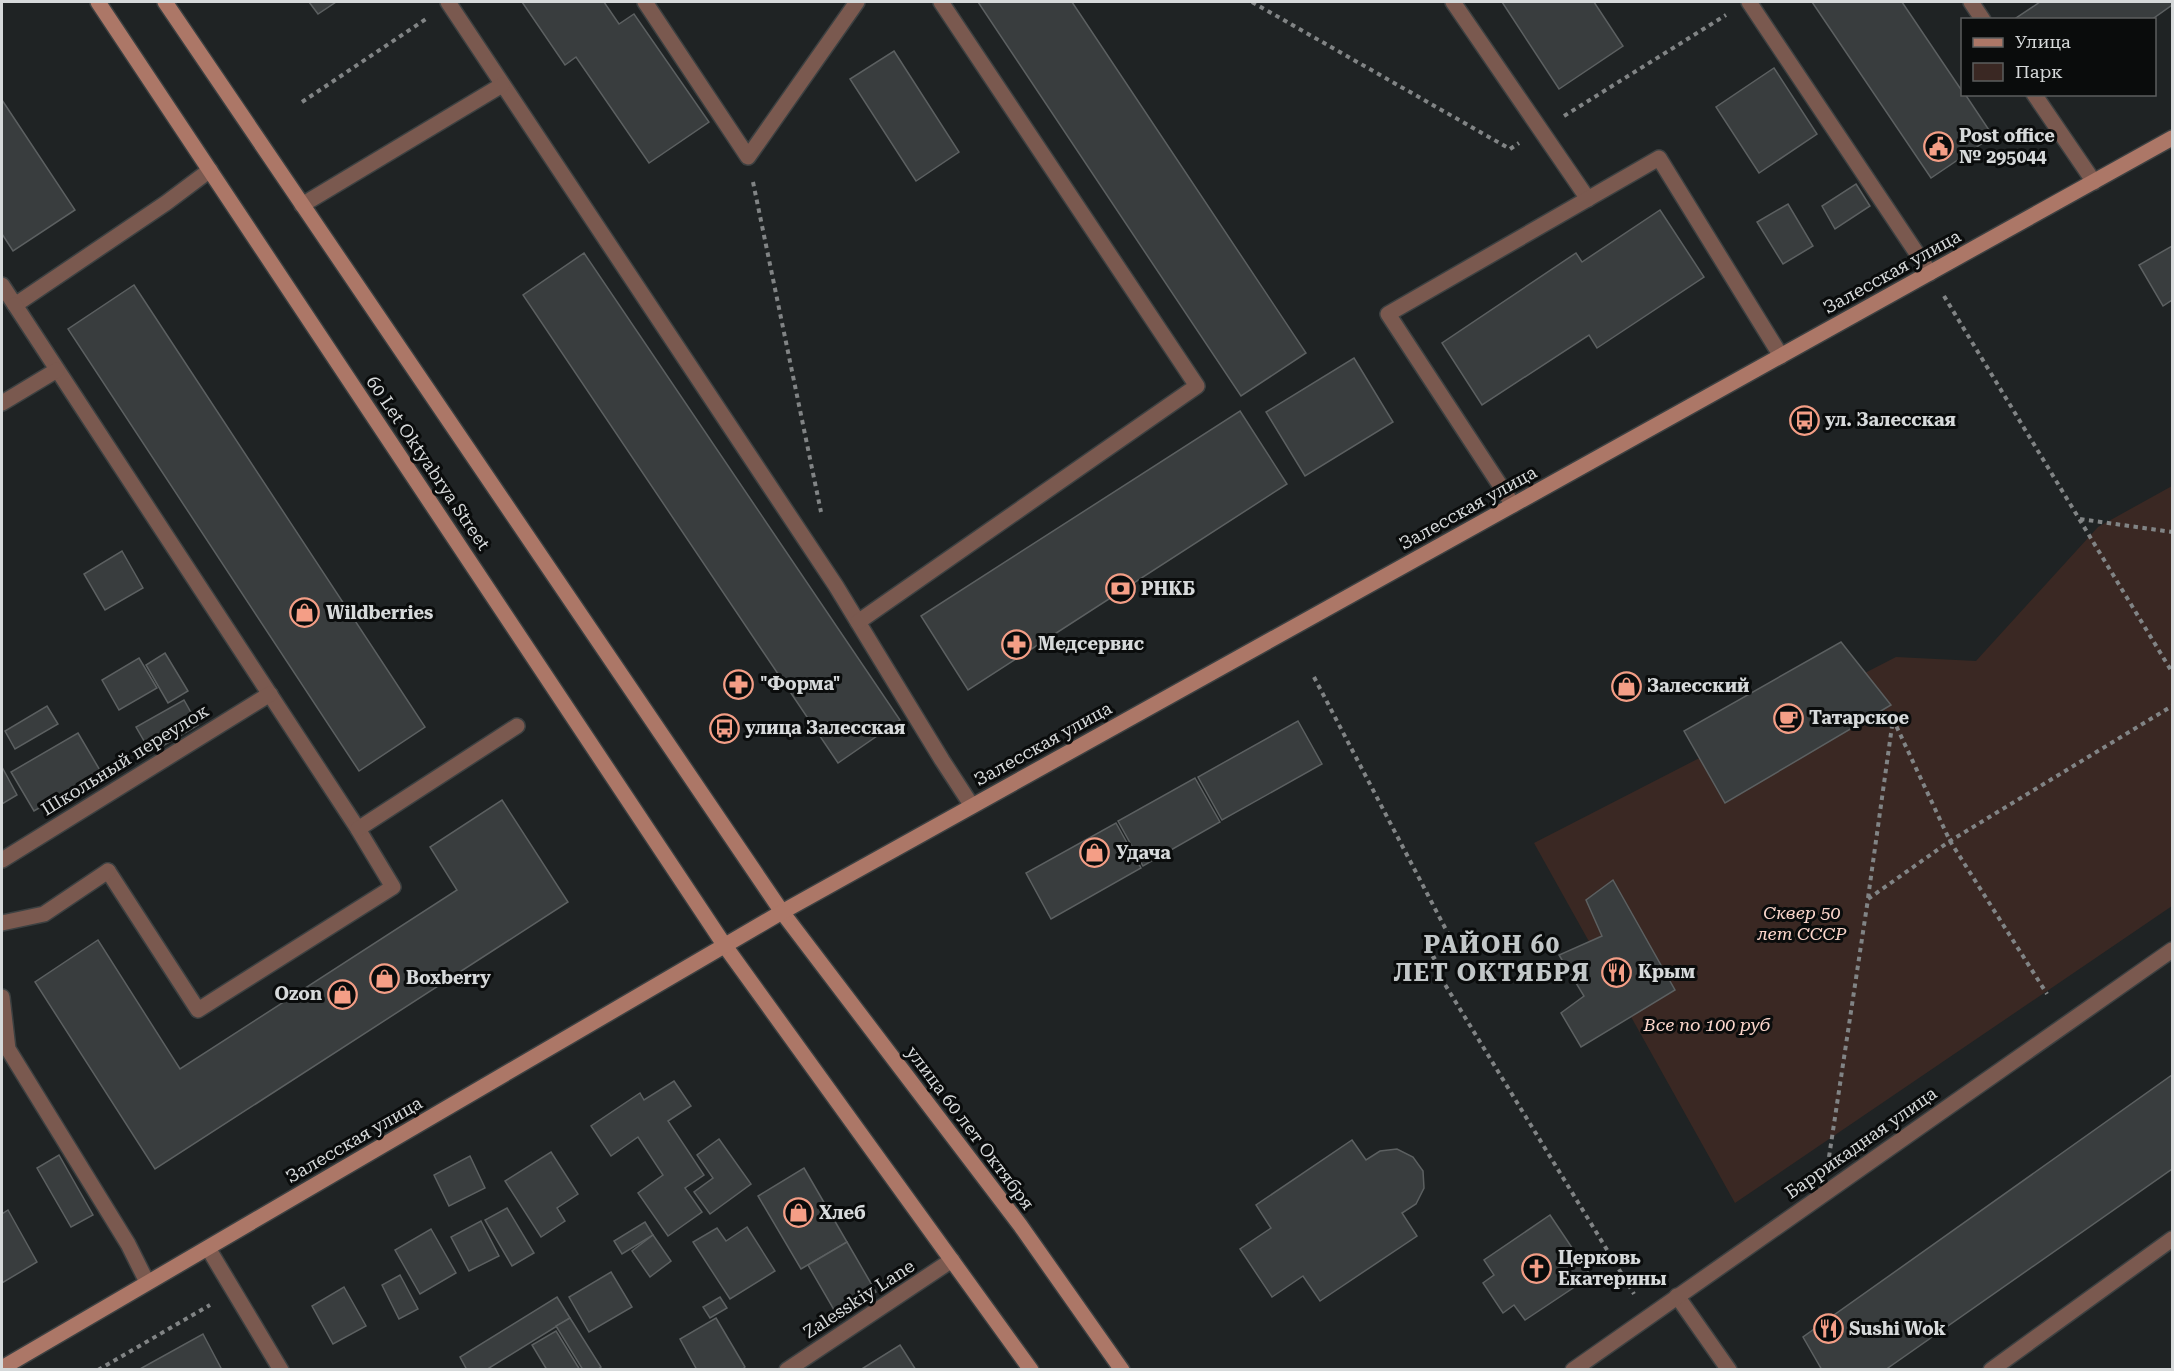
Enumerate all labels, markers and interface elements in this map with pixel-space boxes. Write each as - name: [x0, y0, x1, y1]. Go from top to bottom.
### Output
- legend: [1961, 18, 2156, 96]
- text: Улица: [2015, 31, 2071, 52]
- text: Парк: [2015, 61, 2063, 82]
- place label: Post office № 295044: [1959, 125, 2055, 167]
- public building icon: Post office № 295044: [1922, 130, 1954, 162]
- street label: Залесская улица: [1819, 225, 1964, 318]
- street label: 60 Let Oktyabrya Street: [362, 372, 495, 554]
- bus stop icon: ул. Залесская: [1788, 404, 1820, 436]
- place label: ул. Залесская: [1825, 409, 1956, 430]
- street label: Залесская улица: [1395, 461, 1540, 554]
- bank icon: РНКБ: [1104, 573, 1136, 605]
- place label: РНКБ: [1141, 578, 1195, 599]
- shop icon: Wildberries: [289, 597, 321, 629]
- place label: Wildberries: [326, 602, 433, 623]
- pharmacy icon: Медсервис: [1001, 628, 1033, 660]
- place label: Медсервис: [1038, 633, 1144, 654]
- pharmacy icon: "Форма": [723, 668, 755, 700]
- shop icon: Залесский: [1610, 670, 1642, 702]
- place label: "Форма": [760, 673, 841, 694]
- place label: Залесский: [1647, 675, 1749, 696]
- street label: Залесская улица: [970, 697, 1115, 790]
- street label: Школьный переулок: [37, 699, 212, 820]
- cafe icon: Татарское: [1772, 702, 1804, 734]
- place label: Татарское: [1809, 707, 1910, 728]
- bus stop icon: улица Залесская: [708, 712, 740, 744]
- place label: улица Залесская: [745, 717, 905, 738]
- shop icon: Удача: [1079, 837, 1111, 869]
- place label: Удача: [1116, 842, 1171, 863]
- park label: Сквер 50 лет СССР: [1756, 902, 1847, 944]
- district label: РАЙОН 60 ЛЕТ ОКТЯБРЯ: [1394, 930, 1590, 987]
- restaurant icon: Крым: [1601, 956, 1633, 988]
- place label: Крым: [1638, 961, 1695, 982]
- shop icon: Boxberry: [369, 962, 401, 994]
- place label: Boxberry: [406, 967, 491, 988]
- shop icon: Ozon: [327, 978, 359, 1010]
- place label: Ozon: [274, 983, 322, 1004]
- park label: Все по 100 руб: [1643, 1014, 1771, 1035]
- street label: улица 60 лет Октября: [902, 1042, 1039, 1214]
- street label: Баррикадная улица: [1781, 1082, 1941, 1203]
- street label: Залесская улица: [282, 1092, 426, 1187]
- shop icon: Хлеб: [782, 1197, 814, 1229]
- place label: Хлеб: [819, 1202, 866, 1223]
- place label: Церковь Екатерины: [1558, 1247, 1667, 1289]
- church icon: Церковь Екатерины: [1521, 1252, 1553, 1284]
- street label: Zalesskiy Lane: [799, 1255, 918, 1342]
- restaurant icon: Sushi Wok: [1812, 1313, 1844, 1345]
- place label: Sushi Wok: [1849, 1318, 1947, 1339]

